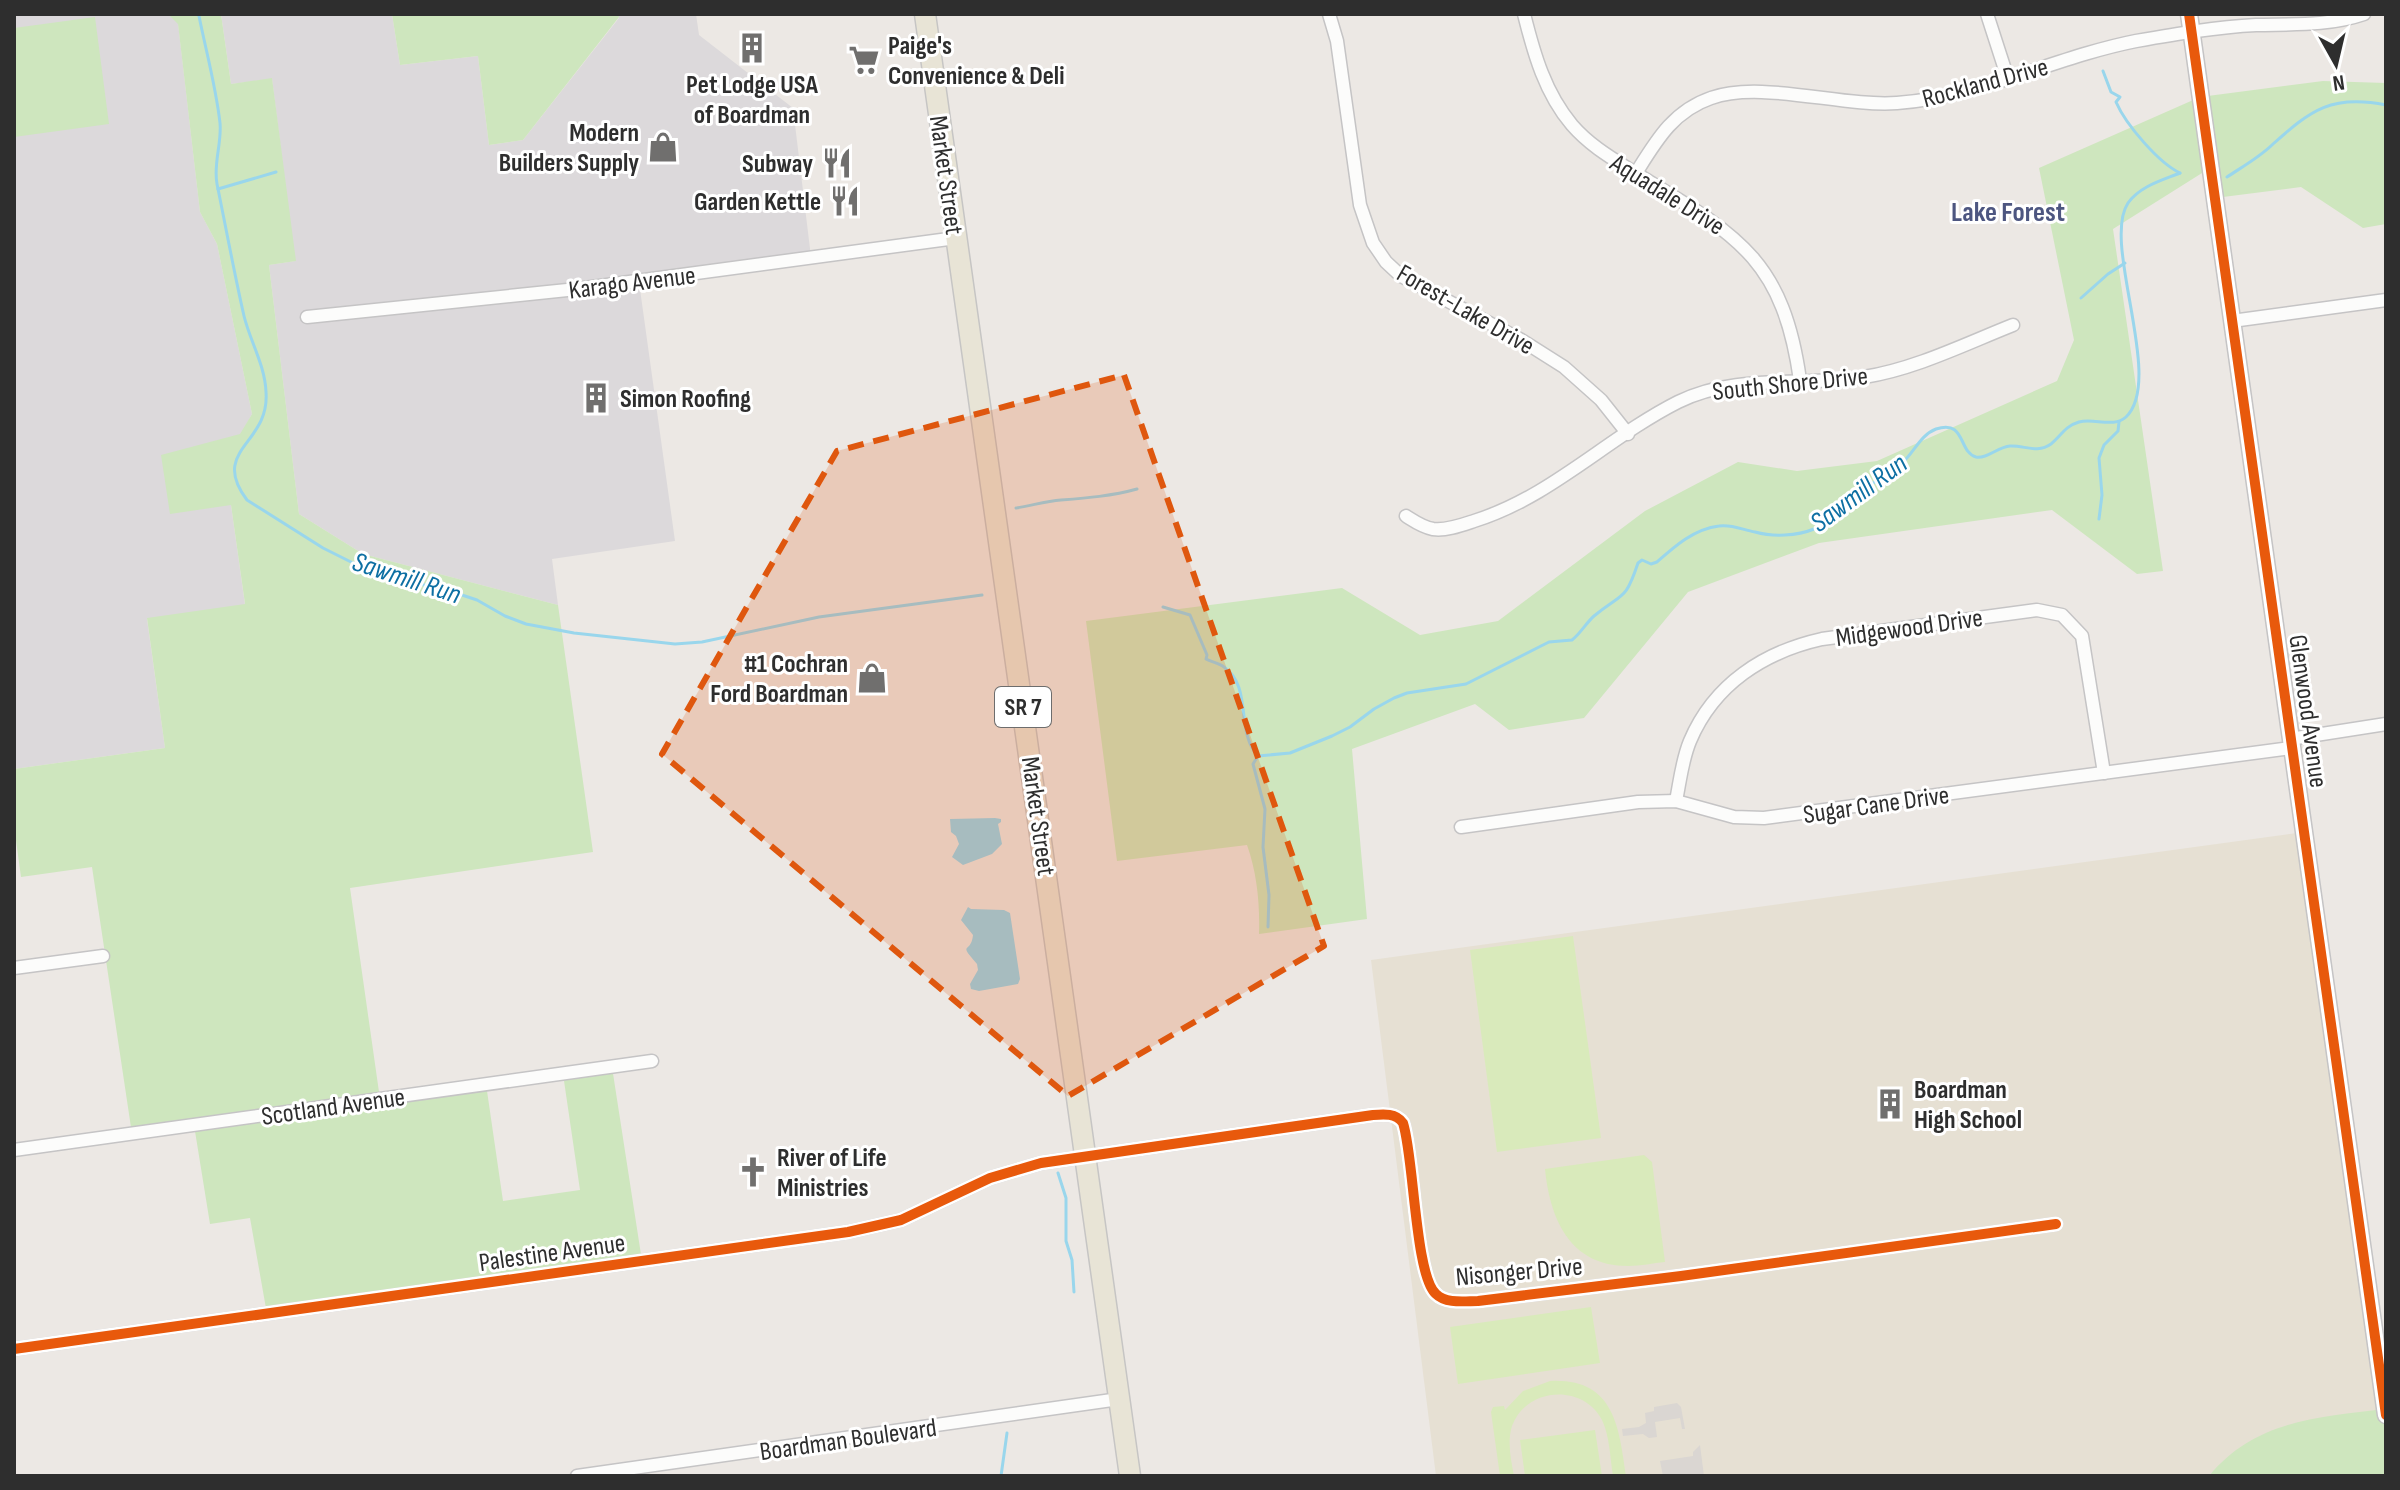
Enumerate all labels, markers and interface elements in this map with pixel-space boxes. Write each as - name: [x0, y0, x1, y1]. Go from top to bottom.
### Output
- north arrow: [2296, 24, 2376, 104]
- building icon: Pet Lodge USA of Boardman: [735, 31, 769, 65]
- place label: Paige's Convenience & Deli: [888, 31, 1065, 92]
- supermarket icon: Paige's Convenience & Deli: [847, 43, 881, 77]
- street label: Rockland Drive: [1919, 52, 2052, 115]
- text: N: [2331, 68, 2346, 97]
- place label: Pet Lodge USA of Boardman: [686, 70, 819, 131]
- street label: Market Street: [922, 114, 969, 237]
- place label: Modern Builders Supply: [499, 118, 639, 179]
- shop icon: Modern Builders Supply: [646, 130, 680, 164]
- restaurant icon: Subway: [820, 146, 854, 180]
- street label: Aquadale Drive: [1604, 147, 1730, 243]
- place label: Subway: [742, 149, 813, 180]
- restaurant icon: Garden Kettle: [828, 184, 862, 218]
- place label: Garden Kettle: [694, 187, 821, 218]
- district label: Lake Forest: [1951, 196, 2065, 229]
- street label: Forest-Lake Drive: [1391, 258, 1540, 362]
- street label: Karago Avenue: [567, 260, 697, 307]
- street label: South Shore Drive: [1711, 361, 1869, 408]
- building icon: Simon Roofing: [579, 381, 613, 415]
- place label: Simon Roofing: [620, 384, 751, 415]
- water label: Sawmill Run: [1804, 447, 1914, 539]
- water label: Sawmill Run: [348, 545, 465, 611]
- street label: Midgewood Drive: [1834, 603, 1985, 654]
- street label: Glenwood Avenue: [2281, 633, 2334, 790]
- place label: #1 Cochran Ford Boardman: [710, 649, 848, 710]
- shop icon: #1 Cochran Ford Boardman: [855, 661, 889, 695]
- road number: SR 7: [995, 687, 1051, 727]
- street label: Market Street: [1014, 755, 1061, 878]
- street label: Sugar Cane Drive: [1801, 780, 1951, 831]
- place label: Boardman High School: [1914, 1075, 2022, 1136]
- street label: Scotland Avenue: [259, 1082, 407, 1133]
- building icon: Boardman High School: [1873, 1087, 1907, 1121]
- place label: River of Life Ministries: [777, 1143, 887, 1204]
- church icon: River of Life Ministries: [736, 1155, 770, 1189]
- street label: Palestine Avenue: [477, 1228, 627, 1279]
- street label: Nisonger Drive: [1454, 1252, 1584, 1293]
- street label: Boardman Boulevard: [758, 1413, 939, 1468]

